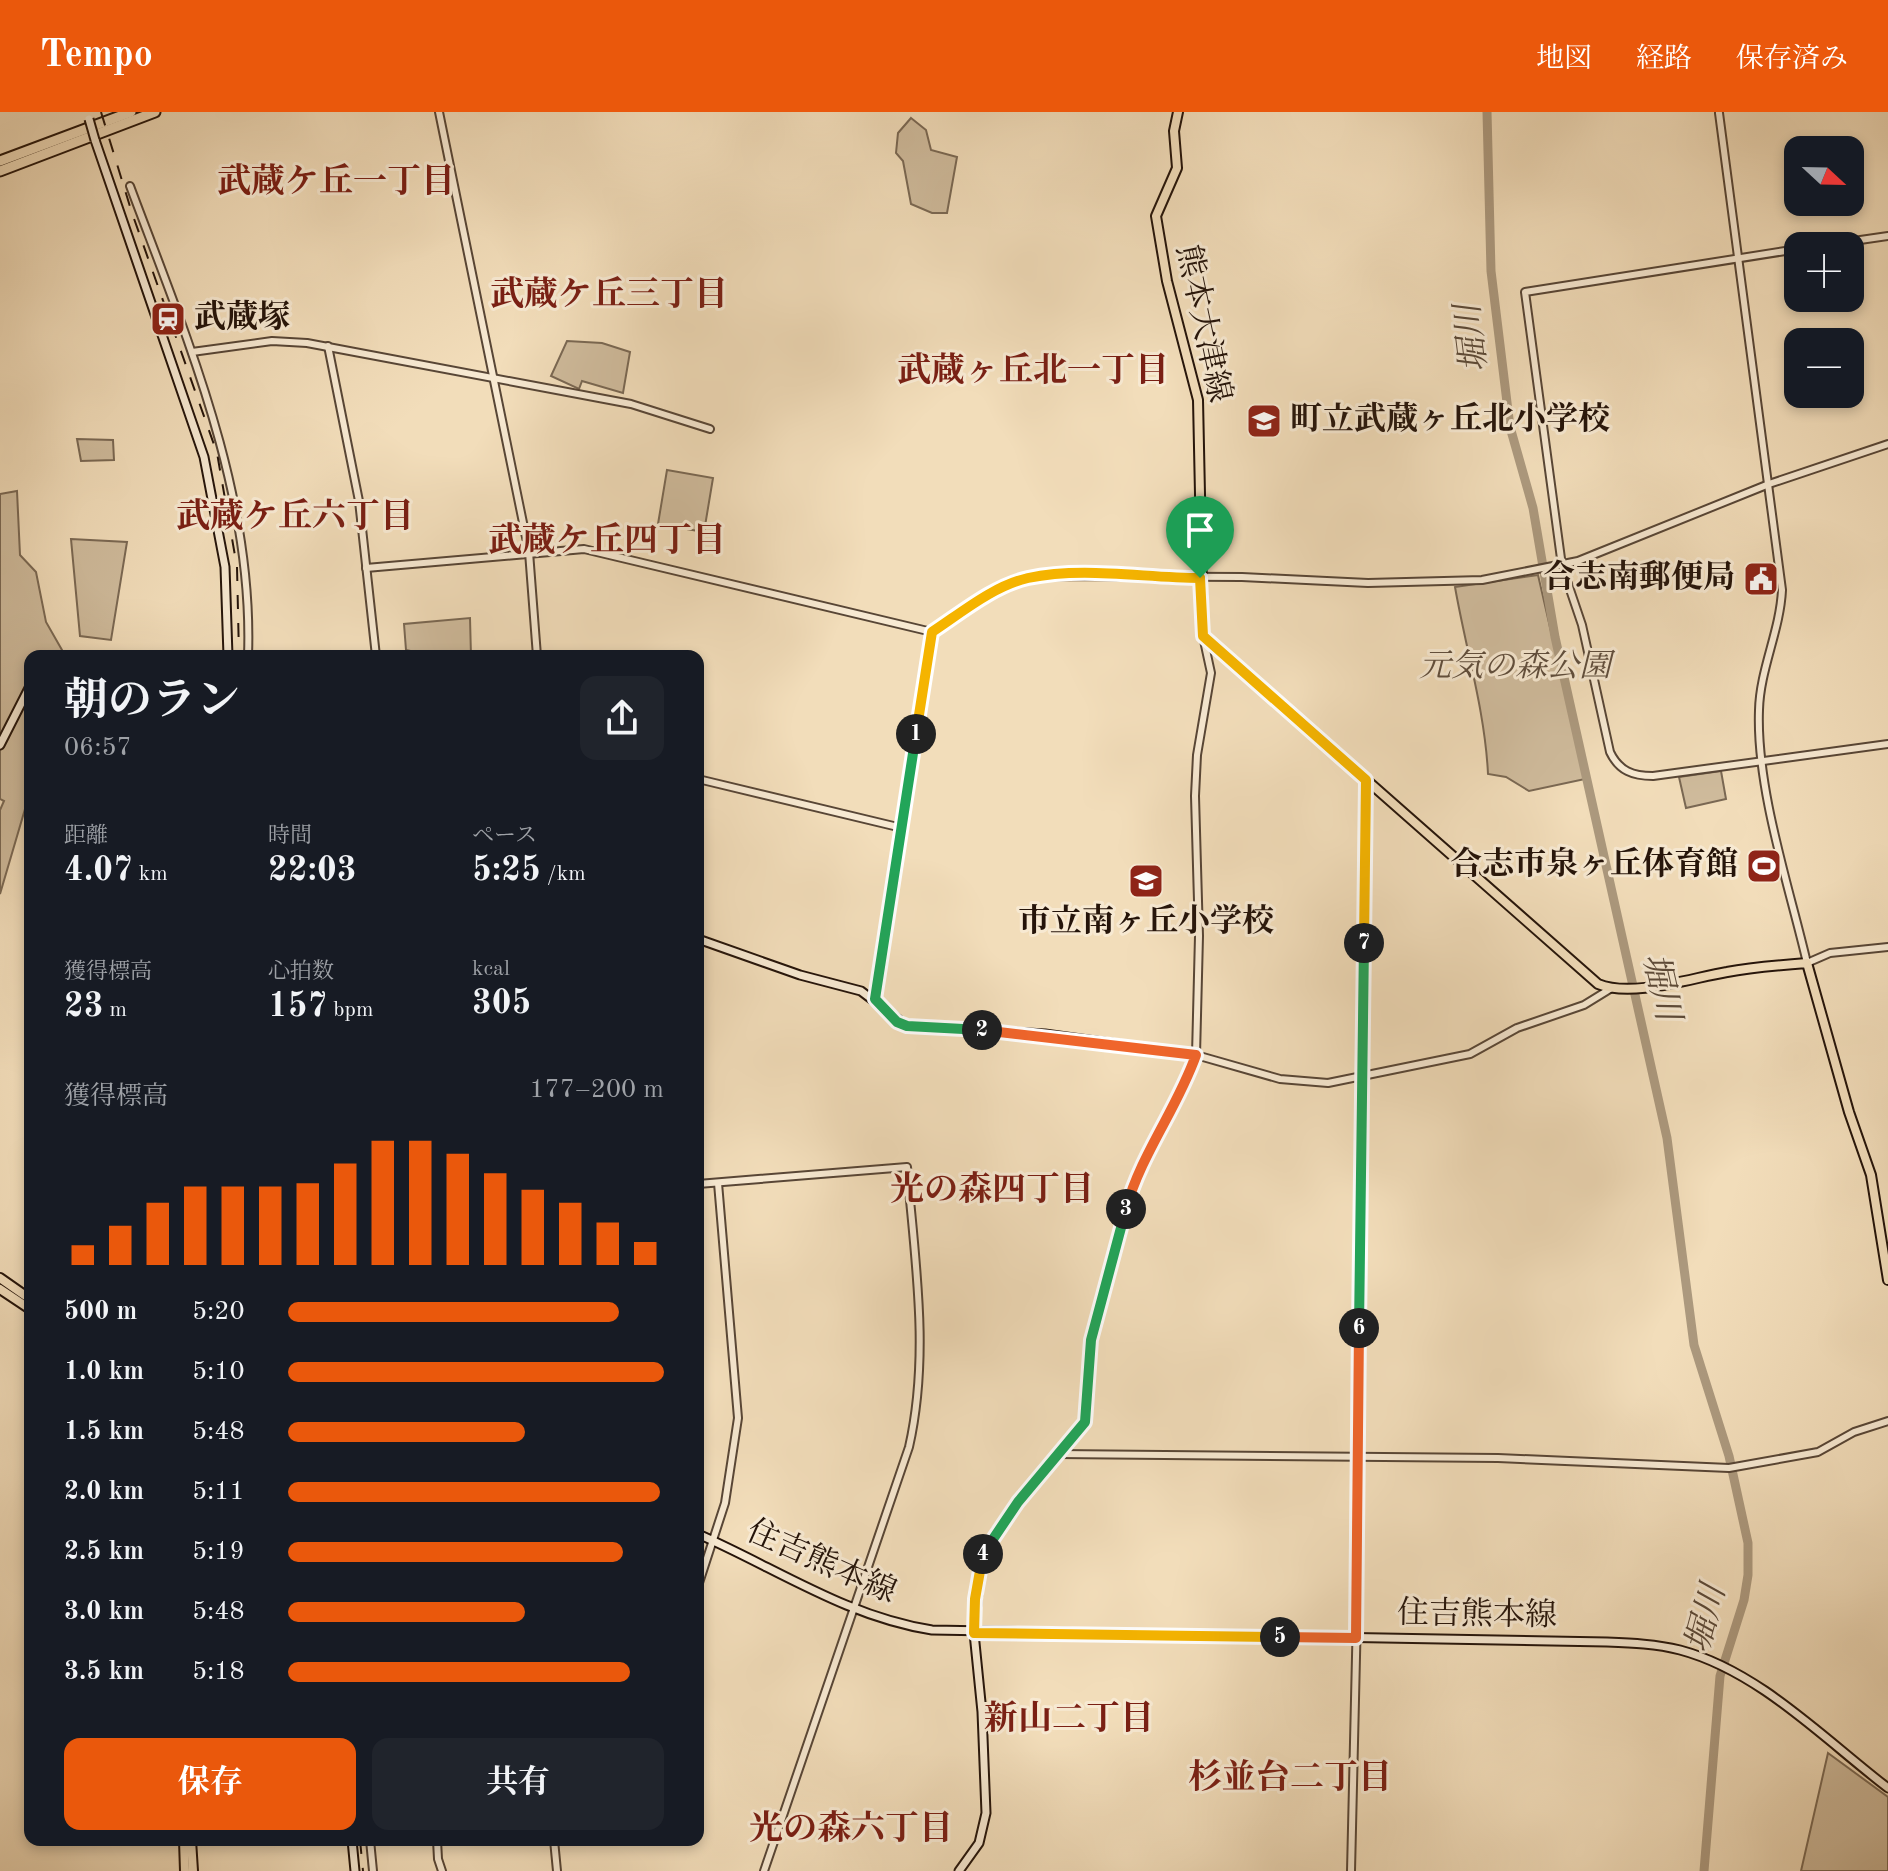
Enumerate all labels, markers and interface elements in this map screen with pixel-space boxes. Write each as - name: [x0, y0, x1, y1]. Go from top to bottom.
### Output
- text: Tempo: [40, 37, 153, 75]
- text: 地図: [1536, 46, 1592, 74]
- text: 経路: [1636, 46, 1692, 74]
- text: 保存済み: [1736, 46, 1848, 74]
- north arrow: [1784, 136, 1864, 216]
- map controls: [1784, 136, 1864, 408]
- district label: 武蔵ケ丘一丁目: [217, 163, 455, 200]
- button: +: [1784, 232, 1864, 312]
- street label: 熊本大津線: [1170, 242, 1237, 406]
- district label: 武蔵ケ丘三丁目: [490, 276, 728, 313]
- water label: 堀川: [1449, 298, 1494, 374]
- place label: 武蔵塚: [194, 299, 290, 335]
- station icon: 武蔵塚: [149, 300, 187, 338]
- button: −: [1784, 328, 1864, 408]
- district label: 武蔵ヶ丘北一丁目: [897, 352, 1169, 389]
- place label: 町立武蔵ヶ丘北小学校: [1290, 401, 1610, 437]
- school or university icon: 町立武蔵ヶ丘北小学校: [1245, 402, 1283, 440]
- pin: [1166, 496, 1234, 578]
- district label: 武蔵ケ丘六丁目: [176, 498, 414, 535]
- icon: arrive: [1178, 508, 1222, 552]
- district label: 武蔵ケ丘四丁目: [488, 522, 726, 559]
- place label: 合志南郵便局: [1543, 559, 1735, 595]
- public building icon: 合志南郵便局: [1742, 560, 1780, 598]
- park label: 元気の森公園: [1419, 649, 1616, 684]
- button: share: [580, 676, 664, 760]
- text: 朝のラン: [64, 680, 240, 724]
- pin: 1: [896, 714, 936, 754]
- text: 1: [910, 723, 922, 745]
- text: 06:57: [64, 735, 132, 761]
- text: 距離: [64, 825, 108, 847]
- text: 時間: [268, 825, 312, 847]
- text: ペース: [472, 825, 537, 847]
- place label: 合志市泉ヶ丘体育館: [1450, 846, 1738, 882]
- sports icon: 合志市泉ヶ丘体育館: [1745, 847, 1783, 885]
- text: 4.07: [64, 854, 133, 888]
- text: 22:03: [268, 854, 356, 888]
- text: 5:25: [472, 854, 541, 888]
- school or university icon: 市立南ヶ丘小学校: [1127, 862, 1165, 900]
- text: km: [133, 863, 168, 885]
- text: /km: [541, 863, 586, 885]
- place label: 市立南ヶ丘小学校: [1018, 903, 1274, 939]
- pin: 7: [1344, 923, 1384, 963]
- text: 7: [1358, 932, 1370, 954]
- water label: 堀川: [1636, 949, 1688, 1028]
- text: kcal: [472, 958, 510, 980]
- text: 獲得標高: [64, 961, 152, 983]
- text: 心拍数: [268, 961, 334, 983]
- text: 305: [472, 987, 531, 1021]
- text: 23: [64, 990, 103, 1024]
- text: 157: [268, 990, 327, 1024]
- text: m: [103, 999, 127, 1021]
- text: bpm: [327, 999, 373, 1021]
- pin: 2: [962, 1010, 1002, 1050]
- text: 2: [976, 1019, 988, 1041]
- text: 177–200 m: [529, 1077, 664, 1103]
- text: 獲得標高: [64, 1084, 168, 1110]
- district label: 光の森四丁目: [890, 1170, 1094, 1208]
- pin: 3: [1106, 1189, 1146, 1229]
- text: 3: [1120, 1198, 1132, 1220]
- text: 500 m: [64, 1299, 137, 1325]
- text: 5:20: [192, 1299, 245, 1325]
- pin: 6: [1339, 1308, 1379, 1348]
- text: 6: [1353, 1317, 1365, 1339]
- text: 1.0 km: [64, 1359, 144, 1385]
- text: 5:10: [192, 1359, 245, 1385]
- text: 1.5 km: [64, 1419, 144, 1445]
- text: 5:48: [192, 1419, 245, 1445]
- text: 2.0 km: [64, 1479, 144, 1505]
- text: 5:11: [192, 1479, 245, 1505]
- street label: 住吉熊本線: [741, 1513, 902, 1610]
- pin: 4: [963, 1534, 1003, 1574]
- text: 2.5 km: [64, 1539, 144, 1565]
- text: 5:19: [192, 1539, 245, 1565]
- text: 4: [977, 1543, 989, 1565]
- water label: 堀川: [1679, 1577, 1733, 1656]
- street label: 住吉熊本線: [1397, 1596, 1557, 1633]
- text: 3.0 km: [64, 1599, 144, 1625]
- text: 5:48: [192, 1599, 245, 1625]
- pin: 5: [1260, 1617, 1300, 1657]
- text: 5: [1274, 1626, 1286, 1648]
- text: 3.5 km: [64, 1659, 144, 1685]
- text: 5:18: [192, 1659, 245, 1685]
- district label: 新山二丁目: [984, 1700, 1154, 1737]
- button: 保存: [64, 1738, 356, 1830]
- button: 共有: [372, 1738, 664, 1830]
- district label: 杉並台二丁目: [1188, 1758, 1392, 1796]
- district label: 光の森六丁目: [749, 1809, 953, 1847]

